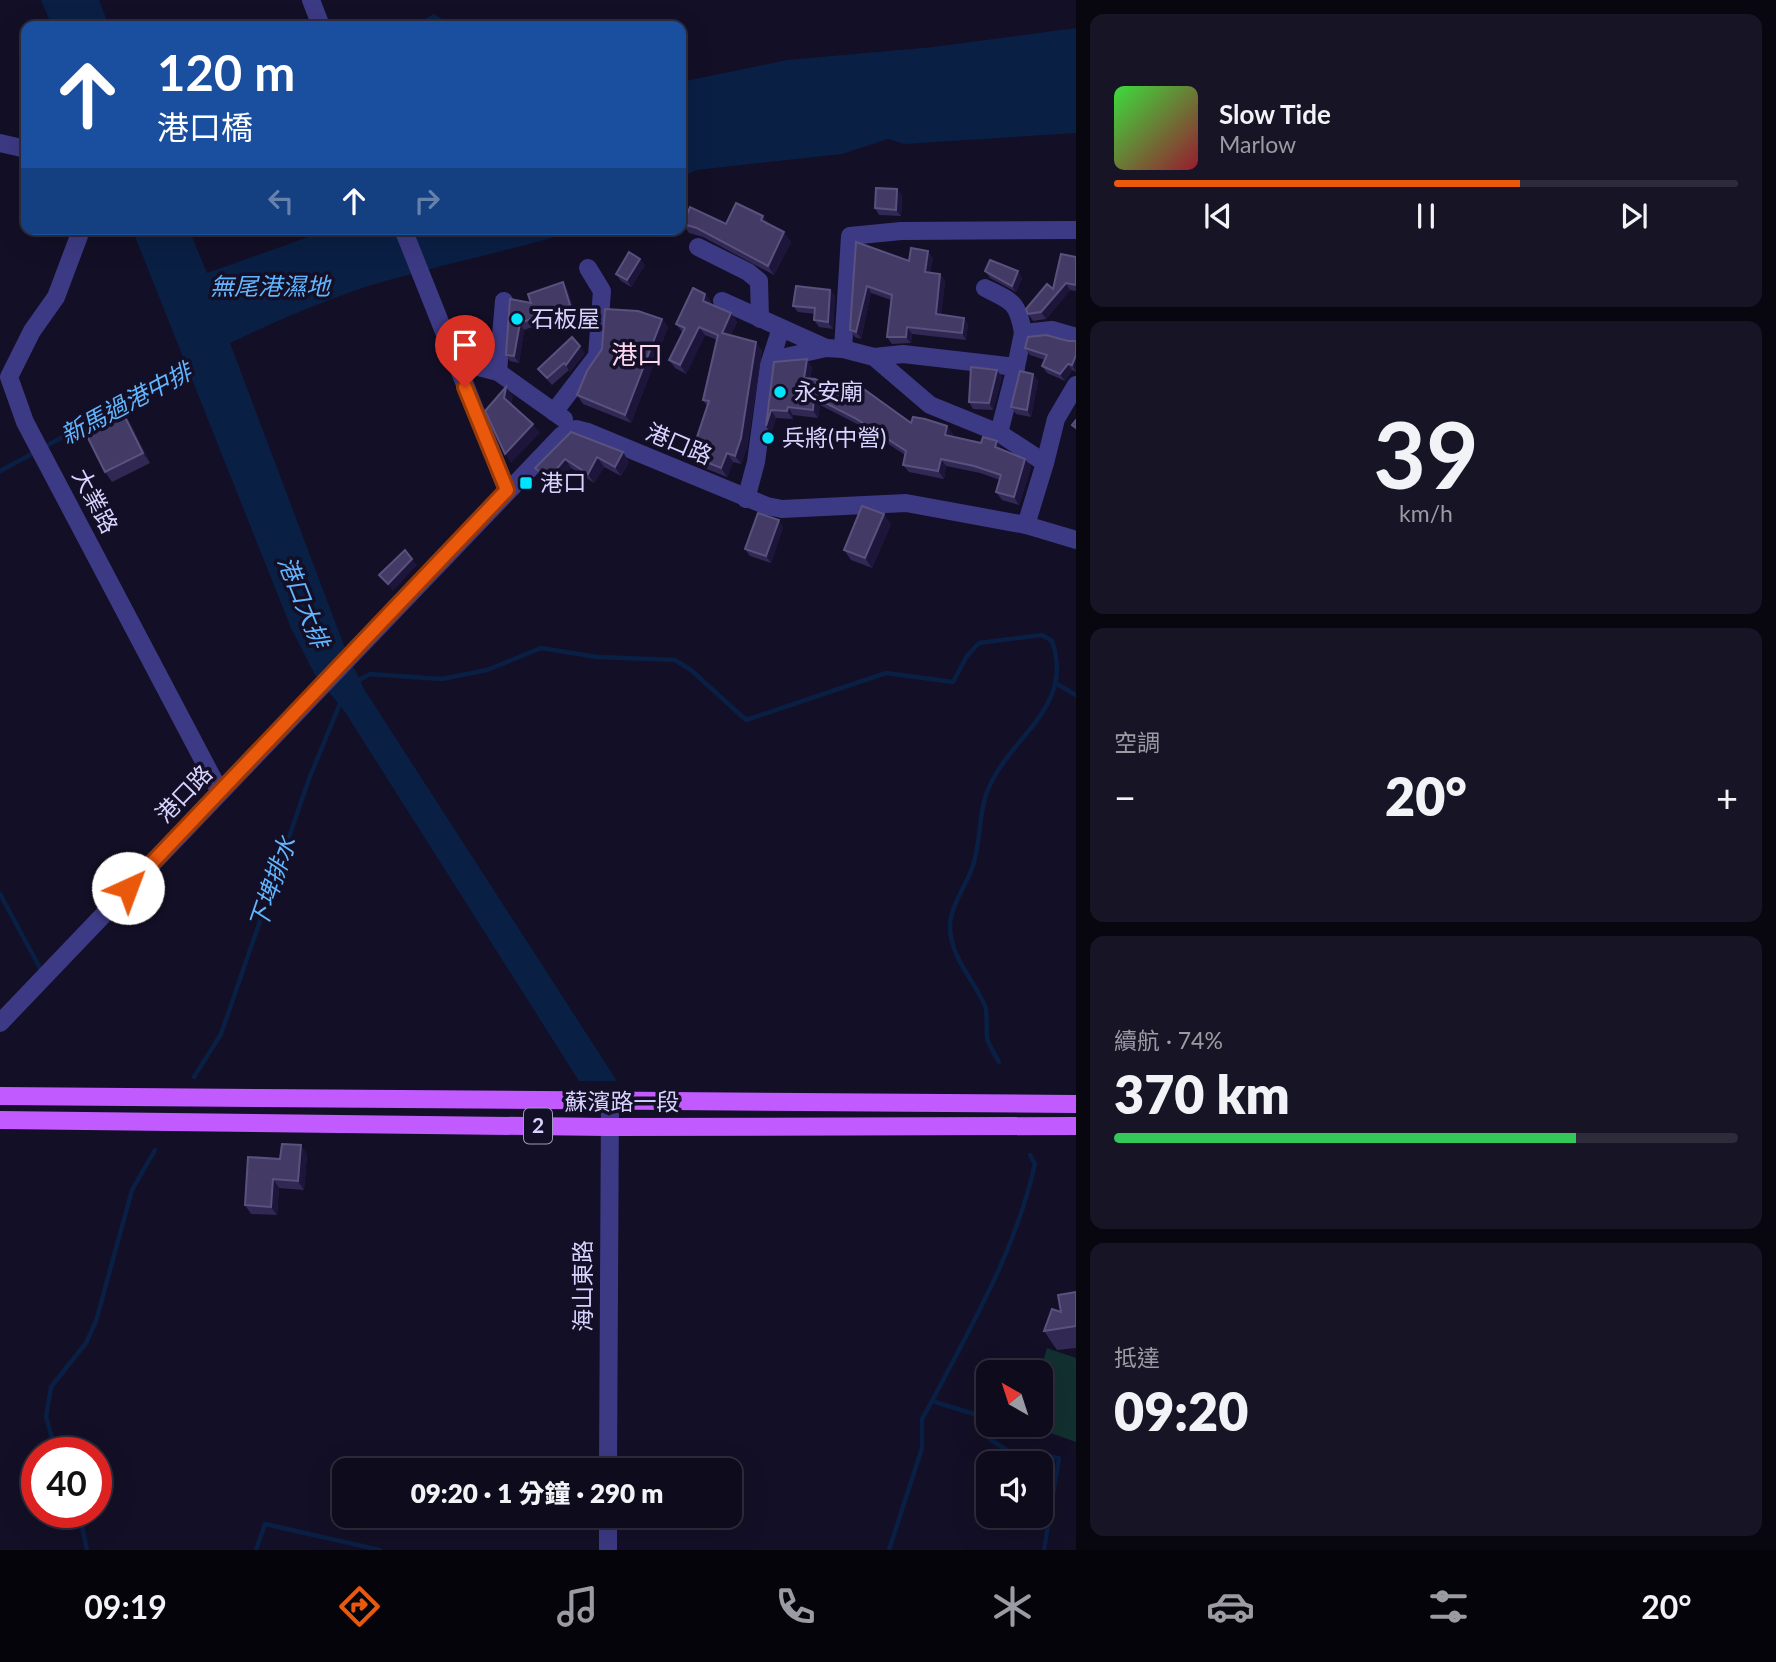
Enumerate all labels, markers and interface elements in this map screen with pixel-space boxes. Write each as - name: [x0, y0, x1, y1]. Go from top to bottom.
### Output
- text: 120 m: [157, 43, 295, 101]
- icon: ahead: [42, 49, 133, 140]
- text: Slow Tide: [1219, 98, 1331, 130]
- text: 港口橋: [157, 107, 253, 146]
- text: Marlow: [1219, 130, 1296, 158]
- icon: left: [262, 182, 300, 220]
- icon: ahead: [335, 182, 373, 220]
- icon: right: [408, 182, 446, 220]
- icon: previous: [1199, 197, 1237, 235]
- icon: pause: [1407, 197, 1445, 235]
- icon: next: [1615, 197, 1653, 235]
- water label: 無尾港濕地: [210, 271, 332, 300]
- place label: 石板屋: [531, 304, 600, 332]
- marker: 石板屋: [509, 311, 525, 327]
- pin: [435, 315, 495, 387]
- icon: arrive: [446, 326, 484, 364]
- district label: 港口: [611, 338, 663, 370]
- water label: 新馬過港中排: [55, 355, 198, 449]
- place label: 永安廟: [794, 377, 863, 405]
- marker: 永安廟: [772, 384, 788, 400]
- text: 39: [1373, 399, 1479, 508]
- street label: 港口路: [642, 417, 717, 469]
- place label: 兵將(中營): [782, 423, 886, 451]
- marker: 兵將(中營): [760, 430, 776, 446]
- street label: 大業路: [67, 463, 124, 538]
- place label: 港口: [540, 468, 586, 496]
- marker: 港口: [518, 475, 534, 491]
- text: km/h: [1399, 499, 1453, 527]
- water label: 港口大排: [273, 552, 337, 654]
- text: 空調: [1114, 728, 1160, 756]
- street label: 港口路: [149, 759, 217, 828]
- text: 20°: [1385, 765, 1467, 827]
- text: −: [1114, 774, 1136, 820]
- text: +: [1716, 774, 1738, 820]
- water label: 下埤排水: [242, 831, 301, 933]
- position arrow: [91, 851, 165, 925]
- text: 續航 · 74%: [1114, 1026, 1223, 1054]
- text: 370 km: [1114, 1063, 1290, 1125]
- street label: 蘇濱路一段: [565, 1087, 680, 1115]
- road number: 2: [524, 1108, 552, 1144]
- street label: 海山東路: [568, 1240, 596, 1332]
- text: 抵達: [1114, 1343, 1160, 1371]
- north arrow: [976, 1360, 1054, 1437]
- map controls: [976, 1360, 1053, 1528]
- text: 09:20: [1114, 1380, 1248, 1442]
- speed limit sign: 40: [21, 1437, 112, 1528]
- button: sound: [976, 1451, 1053, 1528]
- text: 09:20 · 1 分鐘 · 290 m: [411, 1477, 663, 1509]
- icon: directions: [335, 1582, 384, 1631]
- icon: music: [553, 1582, 602, 1631]
- icon: phone: [771, 1582, 820, 1631]
- icon: climate: [988, 1582, 1037, 1631]
- icon: car: [1206, 1582, 1255, 1631]
- icon: filters: [1424, 1582, 1473, 1631]
- text: 09:19: [84, 1587, 167, 1626]
- text: 20°: [1641, 1587, 1692, 1626]

